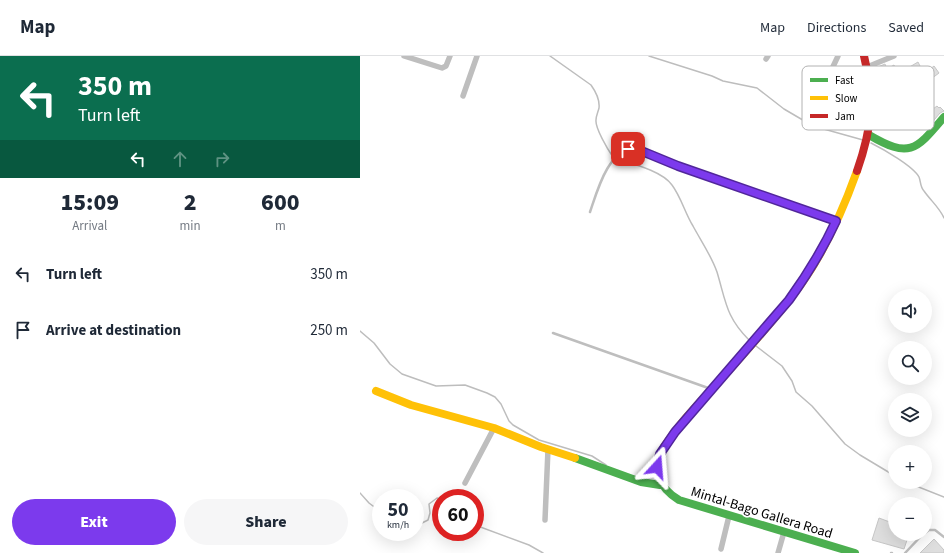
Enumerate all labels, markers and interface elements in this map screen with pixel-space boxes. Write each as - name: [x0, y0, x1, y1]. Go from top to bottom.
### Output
- text: Map: [20, 14, 55, 41]
- text: Map: [760, 18, 785, 38]
- text: Directions: [807, 18, 866, 38]
- text: Saved: [888, 18, 924, 38]
- text: 350 m: [78, 66, 152, 106]
- legend: [802, 66, 934, 130]
- icon: left: [12, 72, 64, 124]
- text: Fast: [835, 73, 854, 88]
- text: Slow: [835, 91, 858, 106]
- text: Turn left: [78, 103, 140, 128]
- text: Jam: [835, 109, 855, 124]
- pin: [611, 132, 645, 166]
- icon: arrive: [617, 138, 639, 160]
- icon: left: [127, 148, 149, 170]
- icon: ahead: [169, 148, 191, 170]
- icon: right: [211, 148, 233, 170]
- text: 15:09: [60, 185, 119, 220]
- text: 2: [184, 185, 197, 220]
- text: 600: [261, 185, 300, 220]
- text: Arrival: [72, 217, 107, 235]
- text: min: [180, 217, 201, 235]
- text: m: [275, 217, 286, 235]
- icon: left: [12, 263, 34, 285]
- text: Turn left: [46, 264, 102, 285]
- text: 350 m: [310, 264, 348, 285]
- map controls: [888, 289, 932, 541]
- button: sound: [888, 289, 932, 333]
- icon: arrive: [12, 319, 34, 341]
- text: Arrive at destination: [46, 320, 181, 341]
- text: 250 m: [310, 320, 348, 341]
- button: search: [888, 341, 932, 385]
- button: layers: [888, 393, 932, 437]
- button: +: [888, 445, 932, 489]
- position arrow: [636, 446, 678, 488]
- street label: Mintal-Bago Gallera Road: [688, 482, 835, 544]
- speed limit sign: 60: [432, 489, 484, 541]
- text: 50: [387, 496, 409, 524]
- button: −: [888, 497, 932, 541]
- button: Exit: [12, 499, 176, 545]
- button: Share: [184, 499, 348, 545]
- text: km/h: [387, 518, 409, 532]

